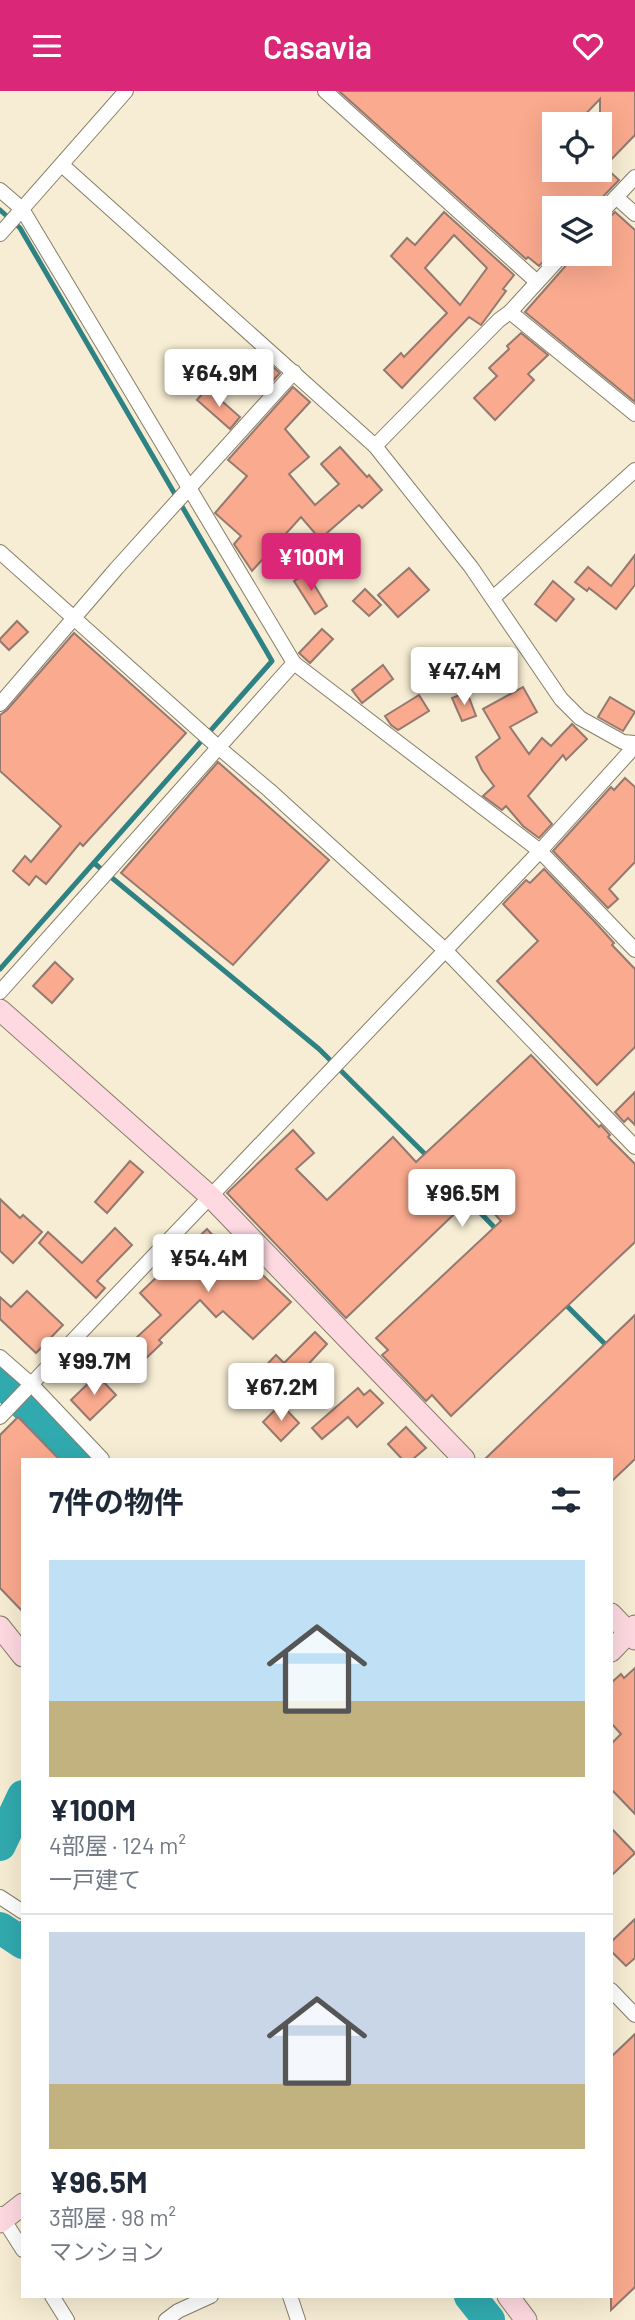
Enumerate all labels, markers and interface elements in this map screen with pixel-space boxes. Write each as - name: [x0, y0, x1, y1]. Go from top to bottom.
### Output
- icon: menu: [28, 27, 66, 65]
- text: Casavia: [263, 27, 372, 65]
- icon: heart: [569, 27, 607, 65]
- map controls: [542, 112, 612, 266]
- button: locate: [542, 112, 612, 182]
- button: layers: [542, 196, 612, 266]
- pin: ¥64.9M: [162, 349, 276, 409]
- text: ¥64.9M: [181, 358, 257, 386]
- pin: ¥100M: [262, 533, 360, 593]
- text: ¥100M: [278, 542, 344, 570]
- pin: ¥47.4M: [407, 647, 521, 707]
- text: ¥47.4M: [427, 656, 501, 684]
- pin: ¥96.5M: [405, 1169, 519, 1229]
- text: ¥96.5M: [424, 1178, 500, 1206]
- pin: ¥54.4M: [151, 1235, 265, 1294]
- text: ¥54.4M: [169, 1243, 247, 1271]
- pin: ¥99.7M: [37, 1337, 151, 1397]
- text: ¥99.7M: [57, 1346, 131, 1374]
- pin: ¥67.2M: [224, 1363, 338, 1423]
- text: ¥67.2M: [244, 1372, 318, 1400]
- icon: filters: [547, 1481, 585, 1519]
- text: 7件の物件: [49, 1483, 184, 1519]
- icon: home: [254, 1606, 380, 1732]
- text: ¥100M: [49, 1791, 136, 1827]
- text: 4部屋 · 124 m²: [49, 1831, 186, 1859]
- text: 一戸建て: [49, 1865, 141, 1893]
- icon: home: [254, 1978, 380, 2104]
- text: ¥96.5M: [49, 2163, 147, 2199]
- text: 3部屋 · 98 m²: [49, 2203, 176, 2231]
- text: マンション: [49, 2237, 164, 2265]

